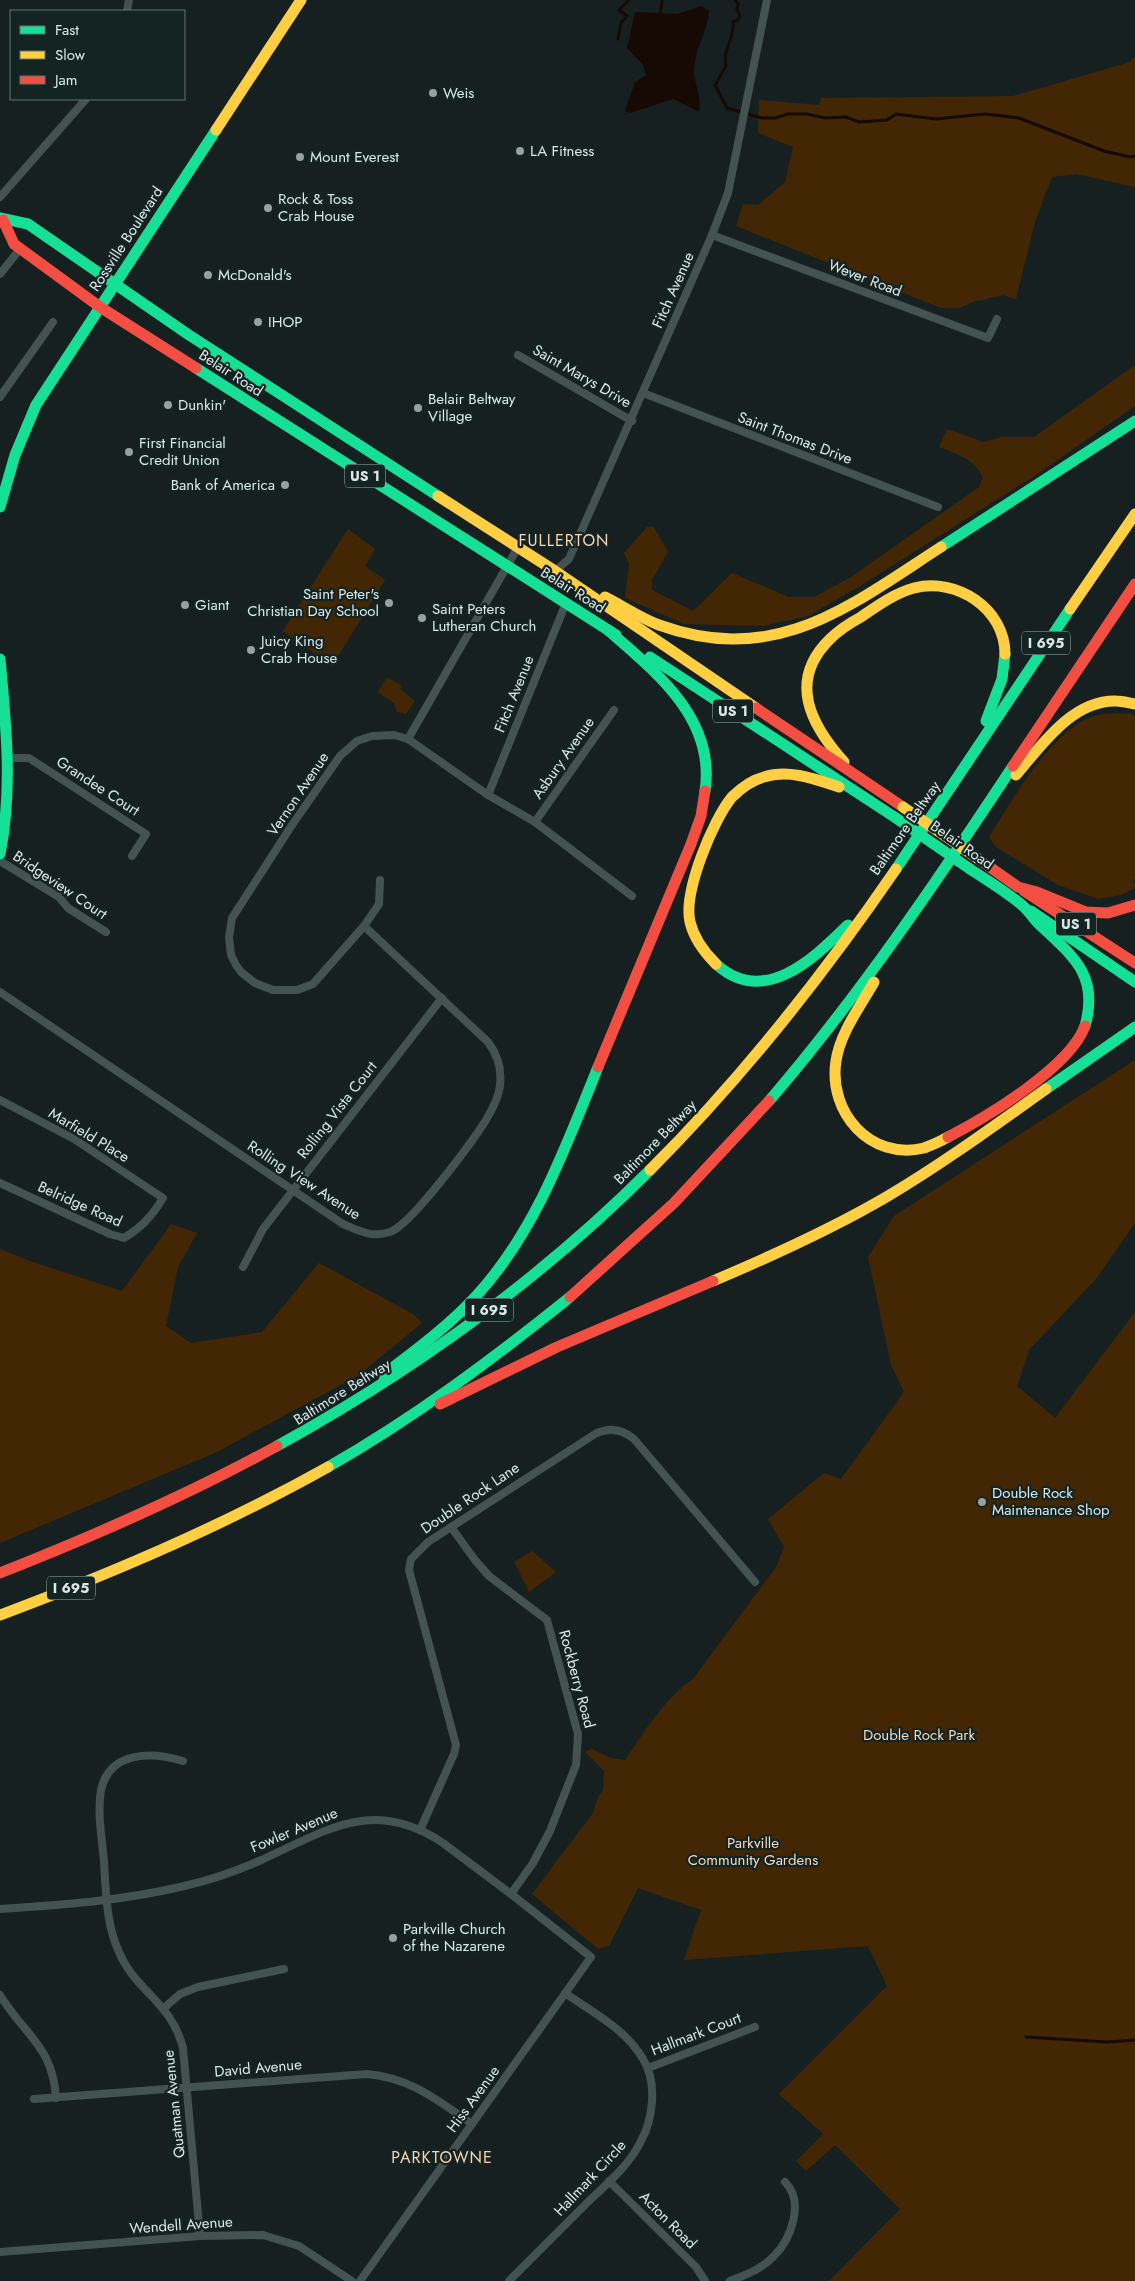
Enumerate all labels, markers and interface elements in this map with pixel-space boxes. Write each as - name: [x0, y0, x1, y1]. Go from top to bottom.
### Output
- legend: [10, 10, 185, 100]
- text: Fast: [55, 19, 79, 41]
- text: Slow: [55, 44, 86, 66]
- text: Jam: [53, 69, 78, 91]
- place label: Weis: [443, 82, 474, 104]
- marker: Weis: [427, 87, 439, 99]
- place label: LA Fitness: [530, 140, 594, 162]
- marker: LA Fitness: [514, 145, 526, 157]
- place label: Mount Everest: [310, 146, 399, 168]
- marker: Mount Everest: [294, 151, 306, 163]
- street label: Rossville Boulevard: [84, 182, 168, 296]
- place label: Rock & Toss Crab House: [278, 188, 355, 227]
- marker: Rock & Toss Crab House: [262, 202, 274, 214]
- street label: Fitch Avenue: [646, 248, 700, 332]
- street label: Wever Road: [825, 254, 905, 302]
- place label: McDonald's: [218, 264, 292, 286]
- marker: McDonald's: [202, 269, 214, 281]
- place label: IHOP: [268, 311, 302, 333]
- marker: IHOP: [252, 316, 264, 328]
- street label: Saint Marys Drive: [529, 339, 636, 413]
- street label: Belair Road: [195, 344, 267, 402]
- place label: Belair Beltway Village: [428, 388, 516, 427]
- place label: Dunkin': [178, 394, 226, 416]
- marker: Dunkin': [162, 399, 174, 411]
- marker: Belair Beltway Village: [412, 402, 424, 414]
- street label: Saint Thomas Drive: [735, 406, 856, 470]
- place label: First Financial Credit Union: [139, 432, 226, 471]
- marker: First Financial Credit Union: [123, 446, 135, 458]
- road number: US 1: [345, 464, 385, 488]
- place label: Bank of America: [171, 474, 275, 496]
- marker: Bank of America: [279, 479, 291, 491]
- district label: FULLERTON: [519, 529, 609, 552]
- street label: Belair Road: [536, 561, 610, 619]
- place label: Saint Peter's Christian Day School: [247, 583, 379, 622]
- place label: Giant: [195, 594, 230, 616]
- marker: Saint Peter's Christian Day School: [383, 597, 395, 609]
- place label: Saint Peters Lutheran Church: [432, 598, 536, 637]
- marker: Giant: [179, 599, 191, 611]
- marker: Saint Peters Lutheran Church: [416, 612, 428, 624]
- place label: Juicy King Crab House: [259, 630, 338, 669]
- road number: I 695: [1022, 632, 1070, 654]
- marker: Juicy King Crab House: [245, 644, 257, 656]
- street label: Fitch Avenue: [489, 652, 540, 736]
- road number: US 1: [713, 699, 753, 722]
- street label: Asbury Avenue: [527, 712, 600, 804]
- street label: Vernon Avenue: [262, 748, 334, 840]
- street label: Grandee Court: [52, 751, 144, 821]
- street label: Baltimore Beltway: [864, 776, 946, 880]
- street label: Belair Road: [926, 815, 998, 875]
- street label: Bridgeview Court: [8, 845, 112, 925]
- road number: US 1: [1056, 912, 1096, 936]
- street label: Rolling Vista Court: [292, 1056, 382, 1163]
- street label: Baltimore Beltway: [609, 1094, 702, 1189]
- street label: Marfield Place: [44, 1102, 134, 1168]
- street label: Rolling View Avenue: [243, 1135, 365, 1225]
- street label: Belridge Road: [34, 1176, 126, 1232]
- road number: I 695: [465, 1298, 513, 1322]
- street label: Baltimore Beltway: [289, 1353, 395, 1431]
- street label: Double Rock Lane: [416, 1457, 524, 1539]
- place label: Double Rock Maintenance Shop: [992, 1482, 1110, 1521]
- marker: Double Rock Maintenance Shop: [976, 1496, 988, 1508]
- road number: I 695: [47, 1576, 95, 1600]
- street label: Rockberry Road: [553, 1627, 601, 1731]
- park label: Double Rock Park: [863, 1724, 975, 1746]
- street label: Fowler Avenue: [247, 1802, 341, 1858]
- park label: Parkville Community Gardens: [688, 1832, 818, 1871]
- place label: Parkville Church of the Nazarene: [403, 1918, 506, 1957]
- marker: Parkville Church of the Nazarene: [387, 1932, 399, 1944]
- street label: Hallmark Court: [648, 2007, 745, 2061]
- street label: Quatman Avenue: [157, 2049, 191, 2159]
- street label: David Avenue: [213, 2053, 303, 2083]
- street label: Hiss Avenue: [441, 2061, 505, 2137]
- street label: Hallmark Circle: [549, 2135, 631, 2221]
- district label: PARKTOWNE: [391, 2146, 493, 2169]
- street label: Acton Road: [634, 2186, 702, 2254]
- street label: Wendell Avenue: [129, 2210, 234, 2240]

